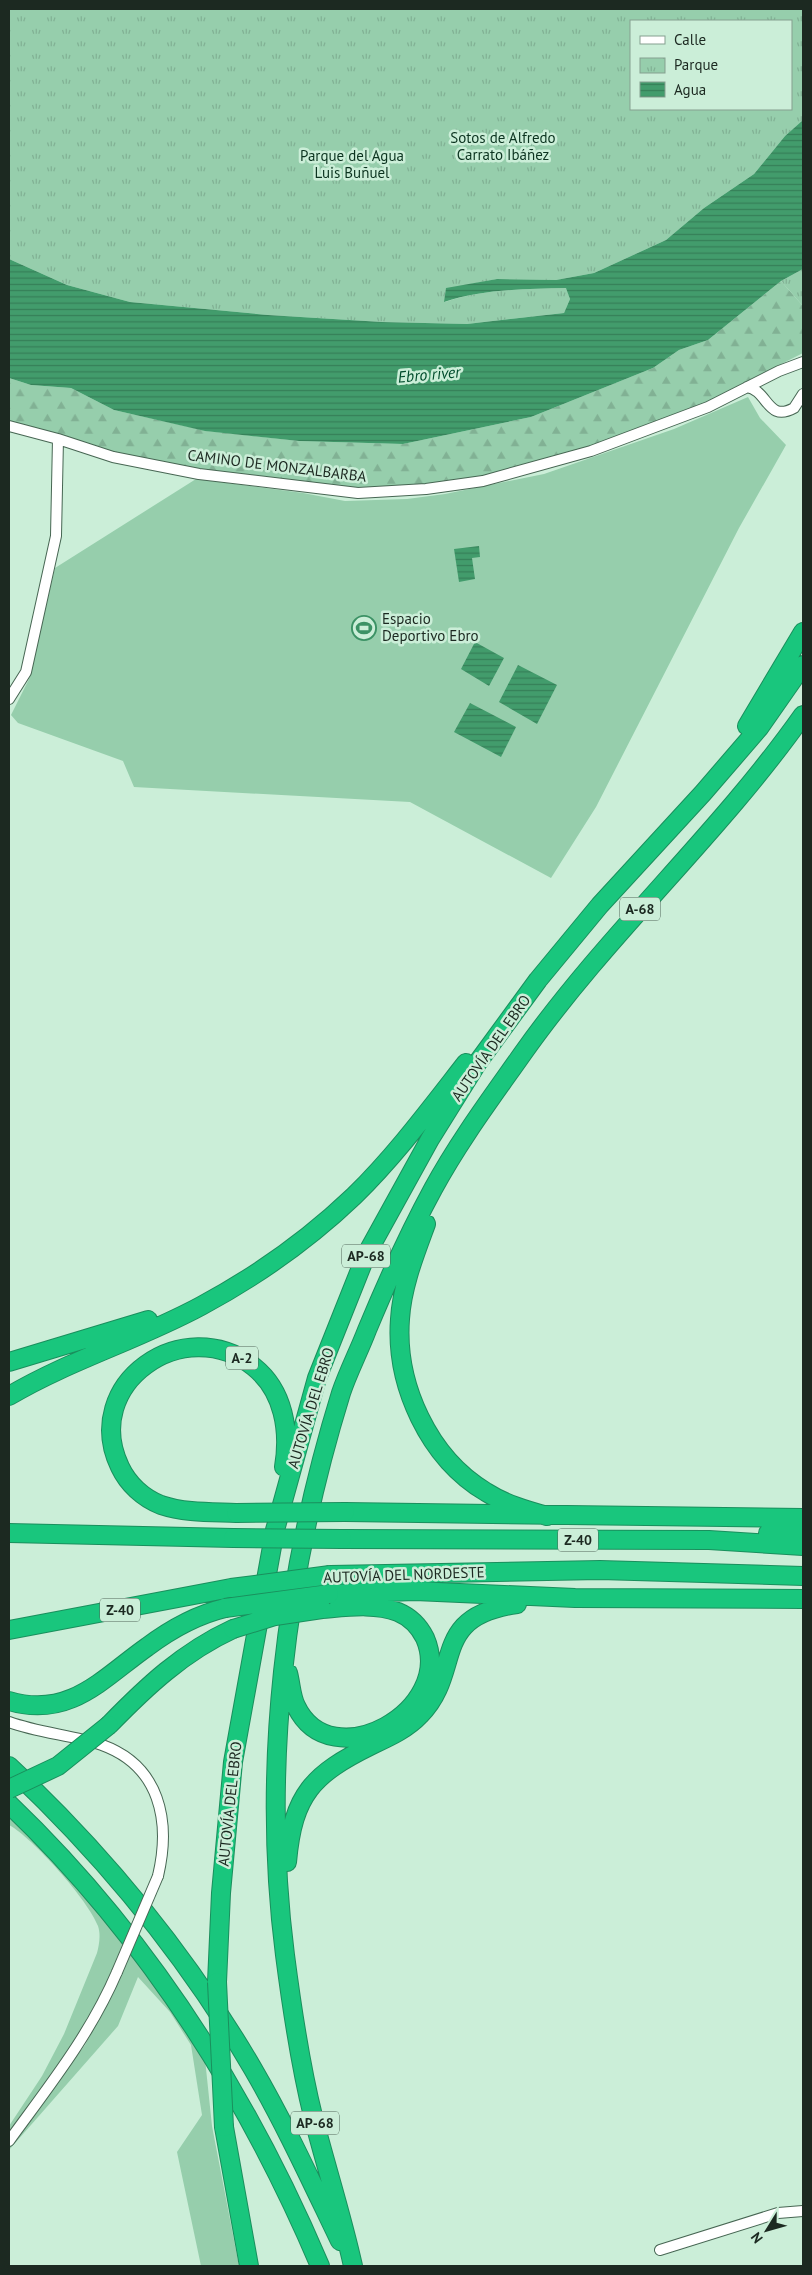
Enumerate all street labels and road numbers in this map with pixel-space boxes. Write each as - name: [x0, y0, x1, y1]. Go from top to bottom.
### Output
- street label: CAMINO DE MONZALBARBA: [187, 445, 368, 486]
- road number: A-68: [620, 898, 660, 921]
- street label: AUTOVÍA DEL EBRO: [447, 991, 534, 1105]
- road number: AP-68: [342, 1244, 390, 1268]
- street label: AUTOVÍA DEL EBRO: [283, 1345, 338, 1471]
- road number: A-2: [226, 1346, 258, 1370]
- road number: Z-40: [558, 1528, 598, 1552]
- street label: AUTOVÍA DEL NORDESTE: [323, 1562, 485, 1587]
- road number: Z-40: [100, 1598, 140, 1622]
- street label: AUTOVÍA DEL EBRO: [214, 1741, 246, 1867]
- road number: AP-68: [291, 2112, 339, 2134]

